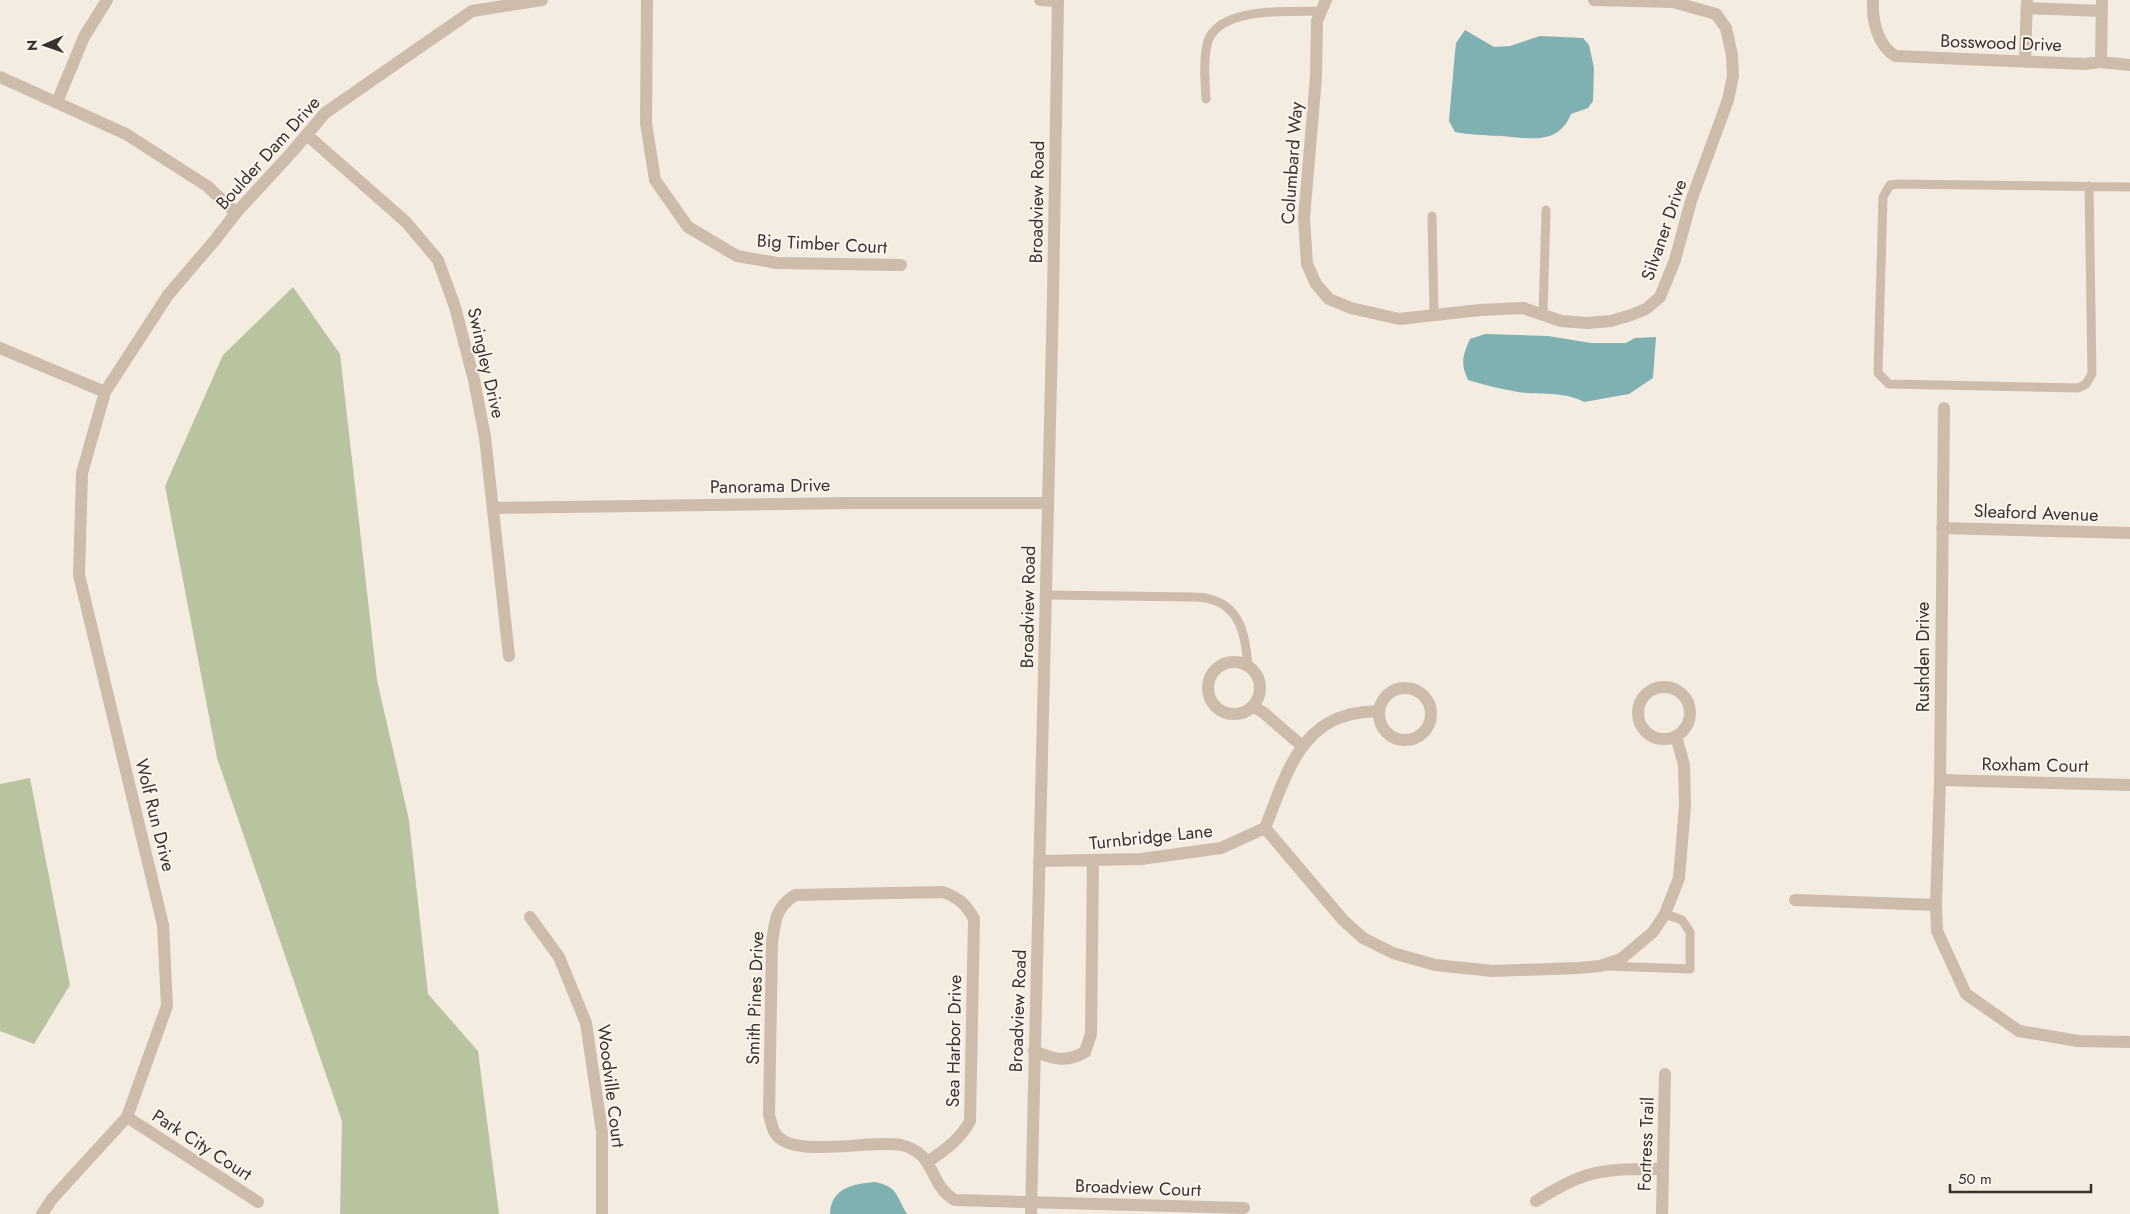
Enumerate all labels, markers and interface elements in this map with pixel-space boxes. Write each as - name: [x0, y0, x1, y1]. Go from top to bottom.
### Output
- north arrow: [20, 20, 70, 70]
- street label: Bosswood Drive: [1940, 28, 2062, 58]
- text: N: [22, 40, 42, 51]
- street label: Boulder Dam Drive: [210, 90, 326, 216]
- street label: Columbard Way: [1275, 101, 1309, 225]
- street label: Broadview Road: [1023, 140, 1051, 264]
- street label: Silvaner Drive: [1635, 176, 1693, 284]
- street label: Big Timber Court: [756, 228, 889, 260]
- street label: Swingley Drive: [461, 305, 511, 421]
- street label: Panorama Drive: [710, 472, 830, 500]
- street label: Sleaford Avenue: [1973, 498, 2099, 528]
- street label: Broadview Road: [1014, 545, 1042, 669]
- street label: Rushden Drive: [1910, 602, 1936, 712]
- street label: Roxham Court: [1981, 751, 2089, 779]
- street label: Wolf Run Drive: [128, 756, 182, 874]
- street label: Turnbridge Lane: [1088, 818, 1214, 856]
- street label: Smith Pines Drive: [740, 931, 770, 1065]
- street label: Broadview Road: [1003, 949, 1033, 1073]
- street label: Sea Harbor Drive: [940, 974, 968, 1108]
- street label: Woodville Court: [591, 1023, 632, 1150]
- street label: Fortress Trail: [1631, 1096, 1661, 1192]
- street label: Park City Court: [147, 1103, 258, 1187]
- scale bar: [1950, 1162, 2091, 1194]
- text: 50 m: [1958, 1168, 1992, 1190]
- street label: Broadview Court: [1075, 1173, 1202, 1203]

